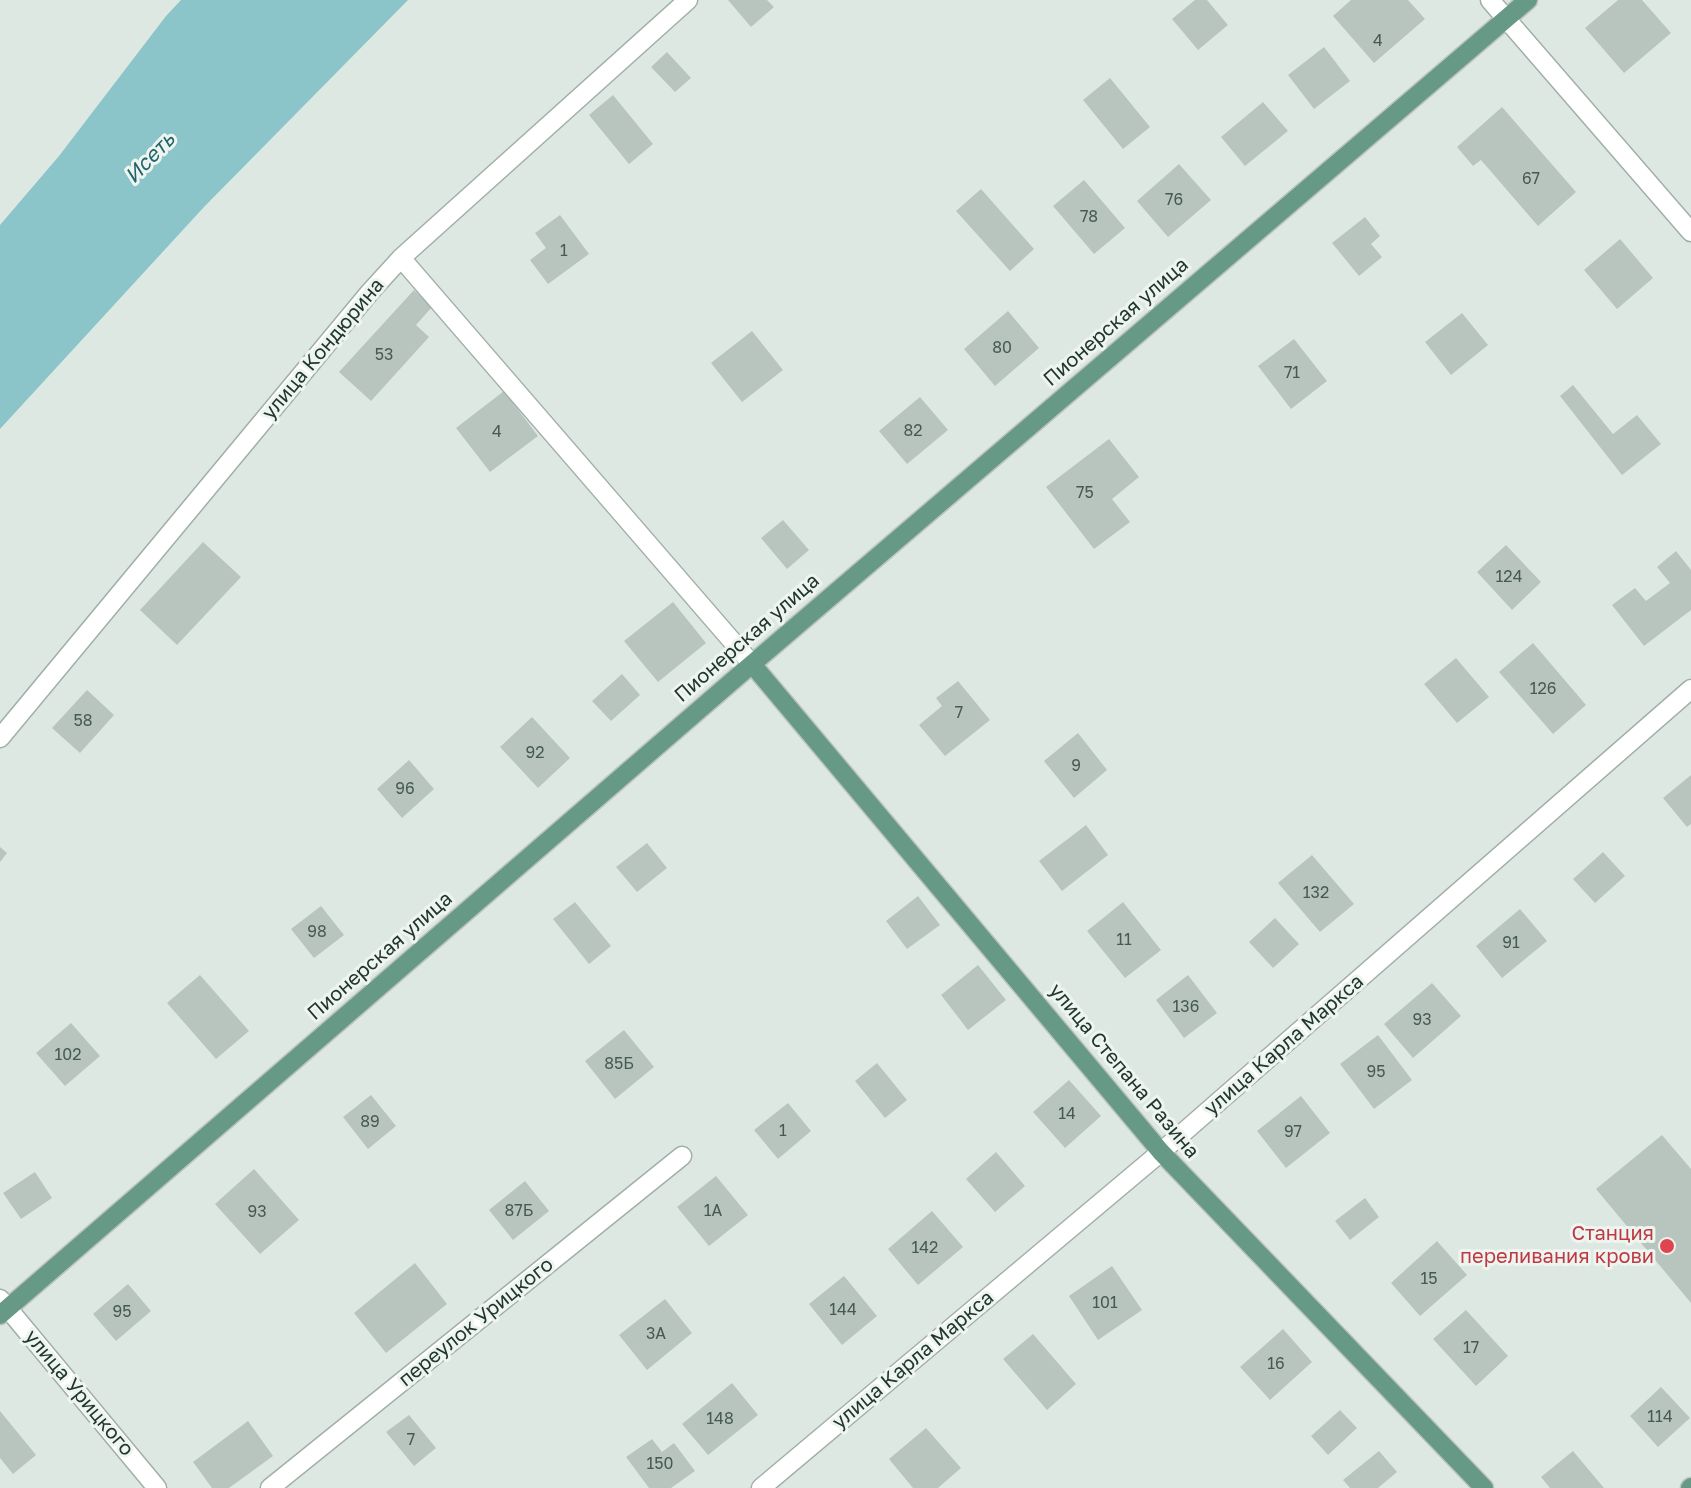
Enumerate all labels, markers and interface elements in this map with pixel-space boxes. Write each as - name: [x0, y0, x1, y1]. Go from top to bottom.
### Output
- house number: 4: [1373, 31, 1383, 51]
- water label: Исеть: [120, 127, 180, 189]
- house number: 67: [1522, 169, 1540, 189]
- house number: 76: [1165, 190, 1183, 210]
- house number: 78: [1080, 207, 1098, 227]
- house number: 1: [560, 241, 568, 261]
- street label: Пионерская улица: [1039, 253, 1193, 391]
- street label: улица Кондюрина: [257, 273, 389, 425]
- house number: 80: [992, 338, 1012, 358]
- house number: 53: [375, 345, 393, 365]
- house number: 71: [1284, 363, 1300, 383]
- house number: 82: [903, 421, 923, 441]
- house number: 4: [492, 422, 502, 442]
- house number: 75: [1076, 483, 1094, 503]
- house number: 124: [1496, 567, 1522, 587]
- street label: Пионерская улица: [670, 569, 824, 707]
- house number: 126: [1530, 679, 1556, 699]
- house number: 7: [955, 703, 963, 723]
- house number: 58: [73, 711, 93, 731]
- house number: 92: [526, 743, 544, 763]
- house number: 9: [1071, 756, 1081, 776]
- house number: 96: [395, 779, 415, 799]
- house number: 132: [1303, 883, 1329, 903]
- street label: Пионерская улица: [303, 887, 457, 1025]
- house number: 98: [307, 922, 327, 942]
- house number: 11: [1116, 930, 1132, 950]
- house number: 91: [1502, 933, 1520, 953]
- street label: улица Карла Маркса: [1200, 969, 1368, 1121]
- street label: улица Степана Разина: [1044, 979, 1204, 1163]
- house number: 136: [1173, 997, 1199, 1017]
- house number: 93: [1412, 1010, 1432, 1030]
- house number: 102: [55, 1045, 81, 1065]
- house number: 85Б: [604, 1054, 634, 1074]
- house number: 95: [1367, 1062, 1385, 1082]
- house number: 14: [1058, 1104, 1076, 1124]
- house number: 89: [360, 1112, 380, 1132]
- house number: 1: [779, 1121, 787, 1141]
- house number: 97: [1284, 1122, 1302, 1142]
- house number: 87Б: [505, 1201, 533, 1221]
- house number: 1А: [704, 1201, 722, 1221]
- house number: 93: [247, 1202, 267, 1222]
- place label: Станция переливания крови: [1460, 1222, 1654, 1269]
- marker: Станция переливания крови: [1658, 1237, 1676, 1255]
- house number: 142: [912, 1238, 938, 1258]
- street label: переулок Урицкого: [394, 1252, 558, 1392]
- house number: 15: [1420, 1269, 1438, 1289]
- street label: улица Карла Маркса: [828, 1286, 998, 1434]
- house number: 101: [1092, 1293, 1118, 1313]
- house number: 144: [829, 1300, 857, 1320]
- house number: 95: [113, 1302, 131, 1322]
- house number: 3А: [646, 1324, 666, 1344]
- street label: улица Урицкого: [19, 1325, 139, 1461]
- house number: 17: [1463, 1338, 1479, 1358]
- house number: 16: [1267, 1354, 1285, 1374]
- house number: 114: [1647, 1407, 1673, 1427]
- house number: 148: [706, 1409, 734, 1429]
- house number: 7: [407, 1430, 415, 1450]
- house number: 150: [647, 1454, 673, 1474]

